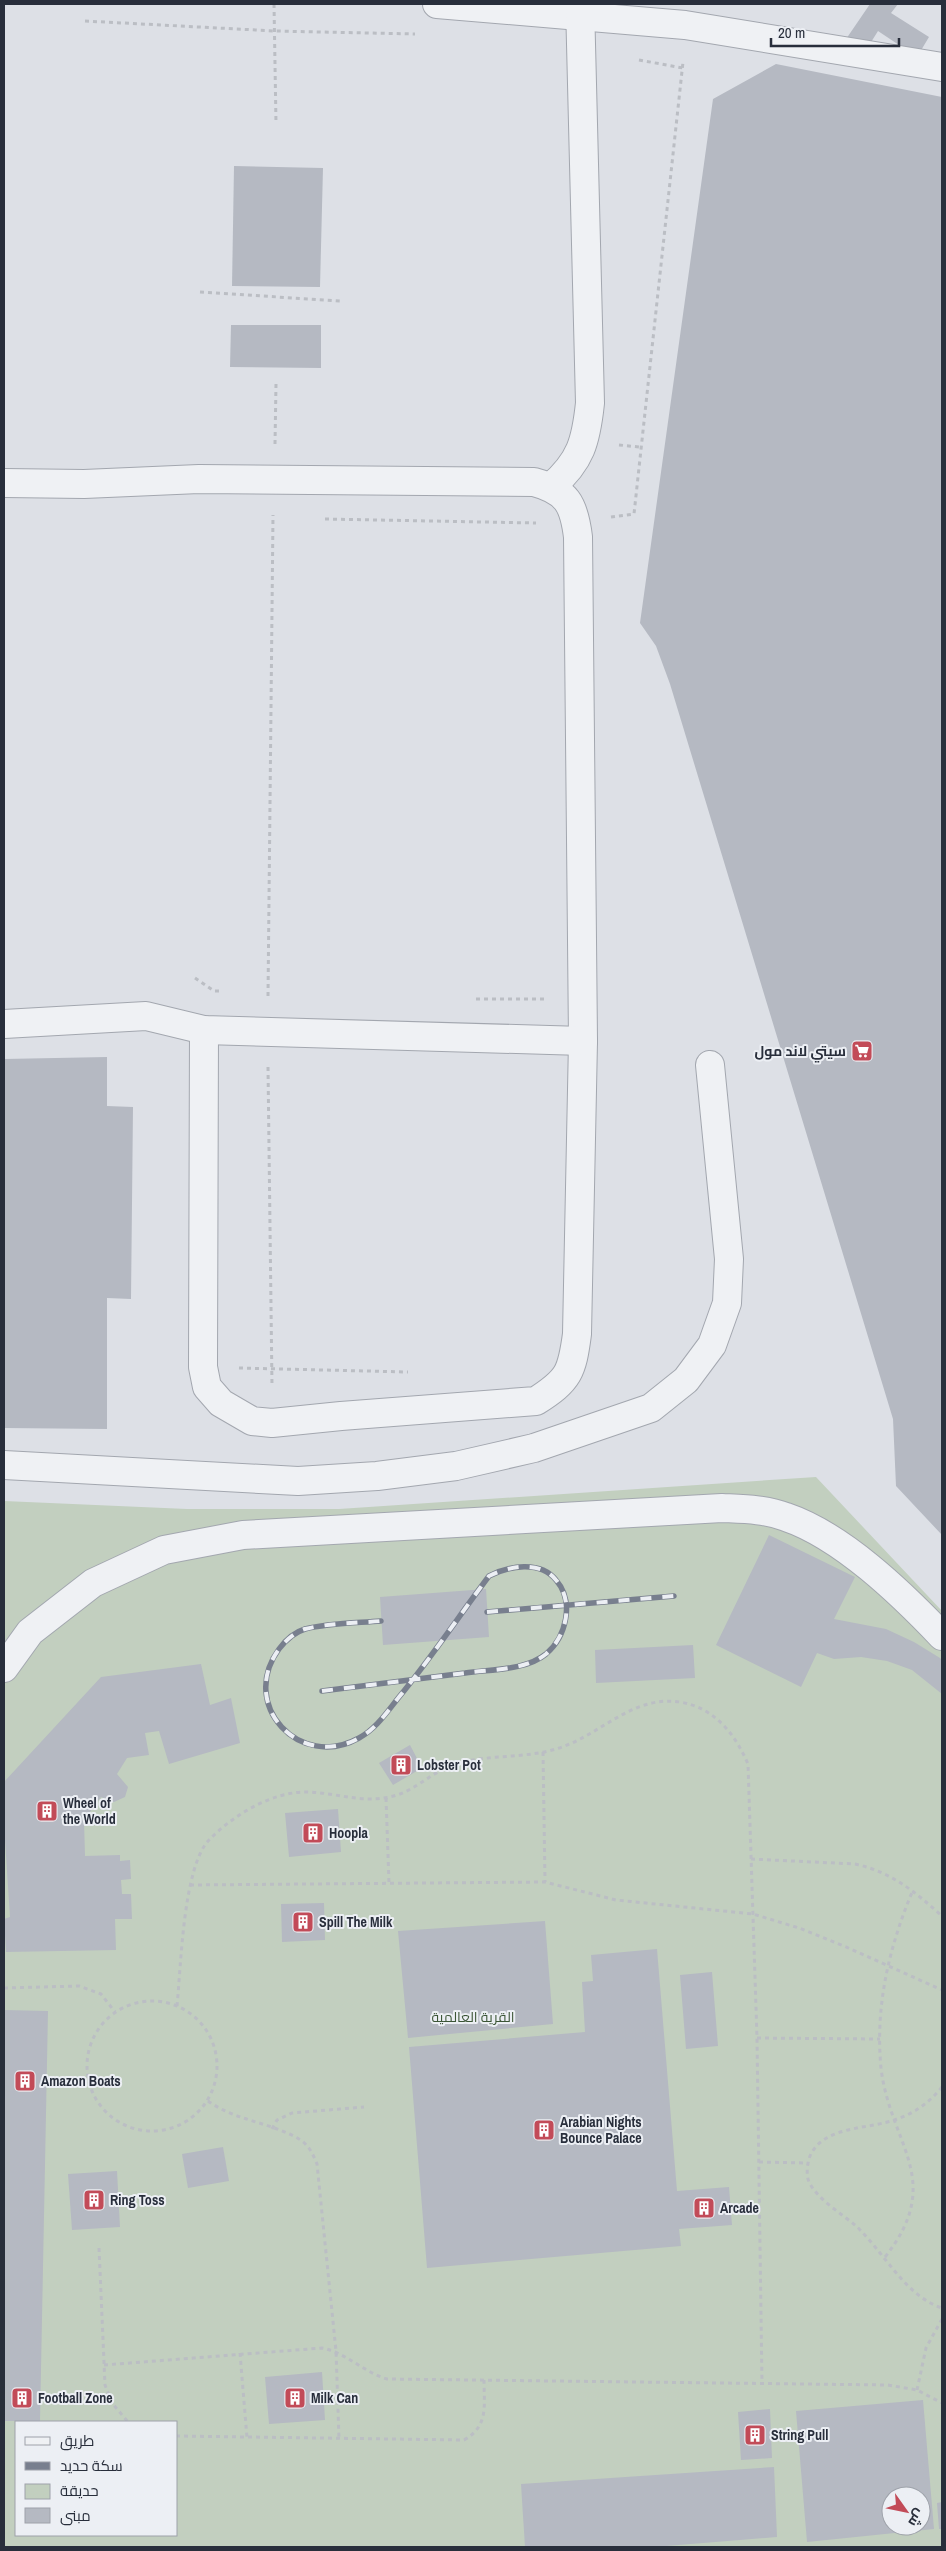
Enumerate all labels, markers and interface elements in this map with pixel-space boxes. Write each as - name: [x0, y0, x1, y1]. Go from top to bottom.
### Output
- scale bar: [771, 15, 898, 47]
- text: 20 m: [778, 22, 805, 43]
- supermarket icon: سيتي لاند مول: [850, 1039, 874, 1063]
- place label: سيتي لاند مول: [755, 1042, 846, 1063]
- building icon: Lobster Pot: [389, 1753, 413, 1777]
- place label: Lobster Pot: [417, 1756, 481, 1774]
- place label: Wheel of the World: [63, 1794, 116, 1828]
- building icon: Wheel of the World: [35, 1799, 59, 1823]
- building icon: Hoopla: [301, 1821, 325, 1845]
- place label: Hoopla: [329, 1824, 369, 1842]
- building icon: Spill The Milk: [291, 1910, 315, 1934]
- place label: Spill The Milk: [319, 1913, 393, 1931]
- park label: القرية العالمية: [431, 2008, 515, 2026]
- building icon: Amazon Boats: [13, 2069, 37, 2093]
- place label: Amazon Boats: [41, 2072, 121, 2090]
- place label: Arabian Nights Bounce Palace: [560, 2113, 642, 2147]
- building icon: Arabian Nights Bounce Palace: [532, 2118, 556, 2142]
- building icon: Ring Toss: [82, 2188, 106, 2212]
- place label: Ring Toss: [110, 2191, 165, 2209]
- building icon: Arcade: [692, 2196, 716, 2220]
- place label: Arcade: [720, 2199, 759, 2217]
- building icon: Football Zone: [10, 2386, 34, 2410]
- building icon: Milk Can: [283, 2386, 307, 2410]
- place label: Football Zone: [38, 2389, 113, 2407]
- place label: Milk Can: [311, 2389, 358, 2407]
- legend: [15, 2421, 178, 2536]
- building icon: String Pull: [743, 2423, 767, 2447]
- place label: String Pull: [771, 2426, 828, 2444]
- text: طريق: [60, 2430, 94, 2451]
- text: سكة حديد: [60, 2455, 123, 2476]
- text: حديقة: [60, 2480, 99, 2501]
- north arrow: [881, 2486, 931, 2536]
- text: مبنى: [60, 2505, 91, 2526]
- text: ش: [904, 2506, 929, 2531]

